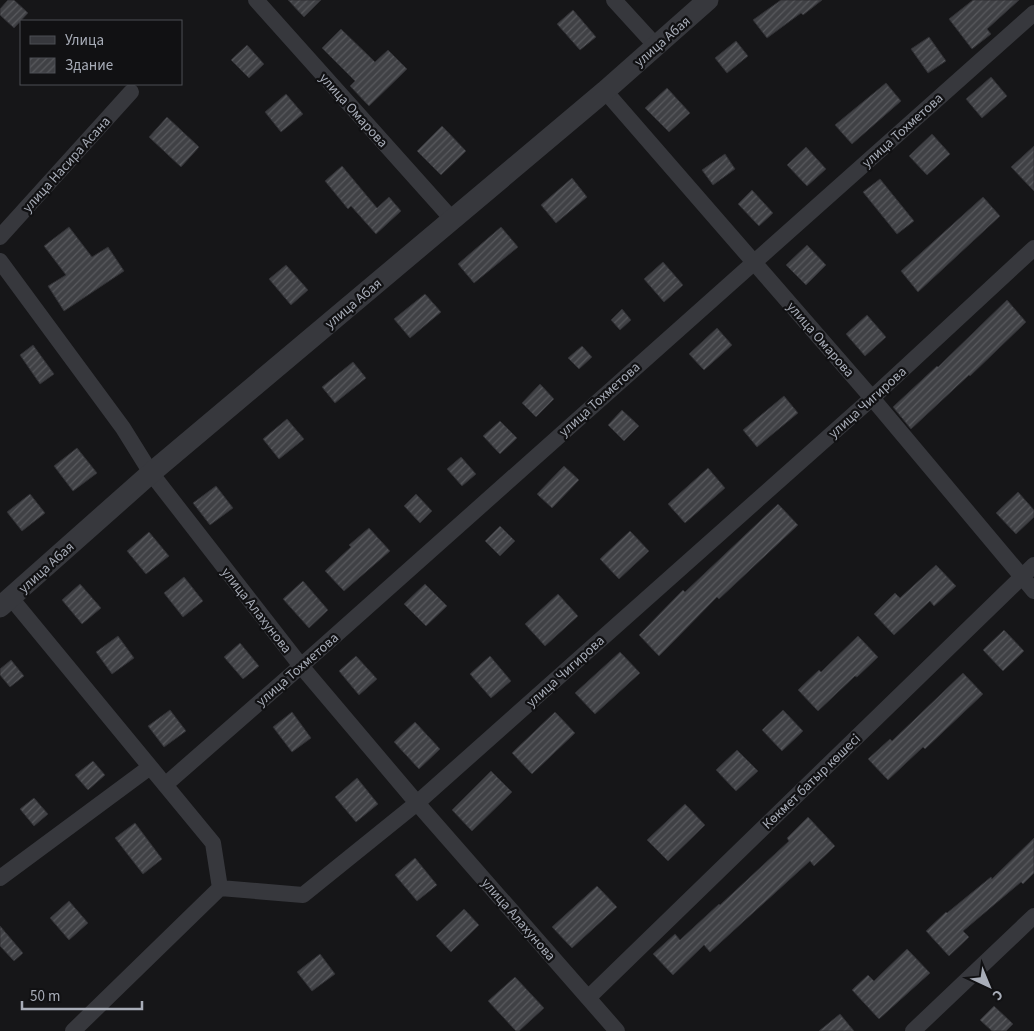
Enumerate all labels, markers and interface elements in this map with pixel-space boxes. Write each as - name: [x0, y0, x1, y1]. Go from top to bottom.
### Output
- street label: улица Абая: [630, 12, 695, 72]
- legend: [20, 20, 182, 85]
- text: Улица: [65, 30, 104, 51]
- text: Здание: [65, 55, 113, 76]
- street label: улица Омарова: [314, 69, 392, 152]
- street label: улица Тохметова: [858, 89, 948, 173]
- street label: улица Насира Асана: [18, 112, 115, 217]
- street label: улица Абая: [321, 274, 386, 334]
- street label: улица Омарова: [782, 298, 859, 382]
- street label: улица Тохметова: [555, 358, 645, 442]
- street label: улица Чигирова: [824, 362, 911, 443]
- street label: улица Абая: [14, 537, 79, 598]
- street label: улица Алахунова: [216, 563, 296, 658]
- street label: улица Тохметова: [252, 628, 343, 711]
- street label: улица Чигирова: [522, 631, 609, 712]
- street label: Көкмет батыр көшесі: [758, 729, 865, 834]
- street label: улица Алахунова: [476, 874, 560, 966]
- north arrow: [964, 961, 1014, 1011]
- scale bar: [22, 978, 142, 1010]
- text: С: [987, 985, 1007, 1005]
- text: 50 m: [30, 986, 60, 1007]

